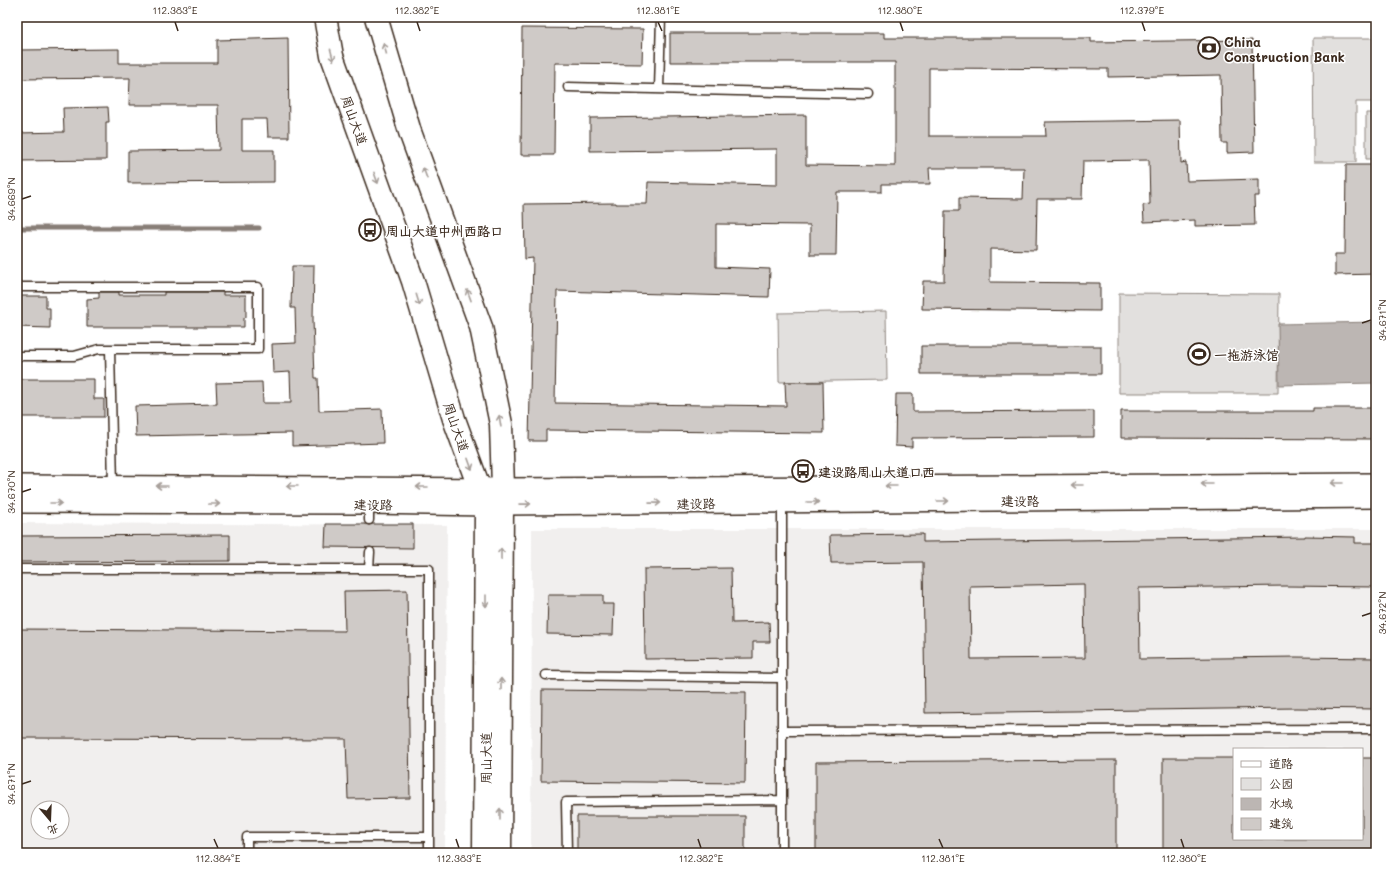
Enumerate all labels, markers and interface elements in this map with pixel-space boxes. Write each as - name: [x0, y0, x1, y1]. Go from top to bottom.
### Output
- text: 112.383°E: [153, 3, 198, 17]
- text: 112.382°E: [395, 3, 440, 17]
- text: 112.381°E: [636, 3, 680, 17]
- text: 112.380°E: [877, 3, 923, 17]
- text: 112.379°E: [1120, 3, 1164, 17]
- place label: China Construction Bank: [1224, 33, 1345, 65]
- bank icon: China Construction Bank: [1196, 35, 1222, 61]
- one-way arrow: [381, 43, 388, 56]
- one-way arrow: [329, 48, 337, 61]
- street label: 周山大道: [338, 93, 372, 147]
- one-way arrow: [420, 168, 428, 180]
- one-way arrow: [372, 171, 380, 183]
- text: 34.669°N: [4, 177, 18, 221]
- bus stop icon: 周山大道中州西路口: [357, 217, 383, 243]
- place label: 周山大道中州西路口: [386, 222, 503, 239]
- one-way arrow: [465, 290, 473, 302]
- one-way arrow: [415, 294, 422, 307]
- text: 34.671°N: [1375, 299, 1389, 341]
- sports icon: 一拖游泳馆: [1186, 341, 1212, 367]
- place label: 一拖游泳馆: [1214, 346, 1279, 363]
- street label: 周山大道: [440, 400, 474, 454]
- one-way arrow: [496, 415, 504, 428]
- one-way arrow: [467, 458, 475, 470]
- bus stop icon: 建设路周山大道口西: [790, 458, 816, 484]
- place label: 建设路周山大道口西: [818, 463, 935, 480]
- text: 34.670°N: [4, 470, 18, 514]
- one-way arrow: [1331, 479, 1344, 487]
- one-way arrow: [1201, 480, 1214, 488]
- one-way arrow: [1071, 481, 1084, 489]
- one-way arrow: [156, 482, 169, 490]
- one-way arrow: [286, 482, 299, 490]
- one-way arrow: [885, 482, 898, 490]
- one-way arrow: [416, 483, 429, 491]
- street label: 建设路: [1000, 492, 1040, 509]
- street label: 建设路: [676, 494, 716, 512]
- street label: 建设路: [353, 495, 393, 513]
- one-way arrow: [936, 497, 949, 505]
- one-way arrow: [806, 498, 819, 506]
- one-way arrow: [49, 499, 62, 507]
- one-way arrow: [648, 499, 661, 507]
- one-way arrow: [207, 500, 220, 507]
- one-way arrow: [518, 501, 531, 508]
- one-way arrow: [497, 548, 505, 561]
- text: 34.672°N: [1375, 591, 1389, 635]
- one-way arrow: [482, 594, 490, 607]
- one-way arrow: [497, 678, 505, 691]
- street label: 周山大道: [477, 732, 494, 784]
- legend: [1233, 748, 1363, 840]
- text: 道路: [1269, 755, 1293, 771]
- text: 34.671°N: [4, 763, 18, 805]
- text: 公园: [1269, 775, 1293, 791]
- text: 水域: [1269, 795, 1293, 811]
- north arrow: [30, 800, 70, 840]
- one-way arrow: [496, 808, 504, 821]
- text: 建筑: [1269, 815, 1293, 831]
- text: 北: [46, 821, 61, 839]
- text: 112.384°E: [196, 851, 241, 865]
- text: 112.383°E: [437, 851, 482, 865]
- text: 112.382°E: [679, 851, 724, 865]
- text: 112.381°E: [921, 851, 965, 865]
- text: 112.380°E: [1161, 851, 1207, 865]

